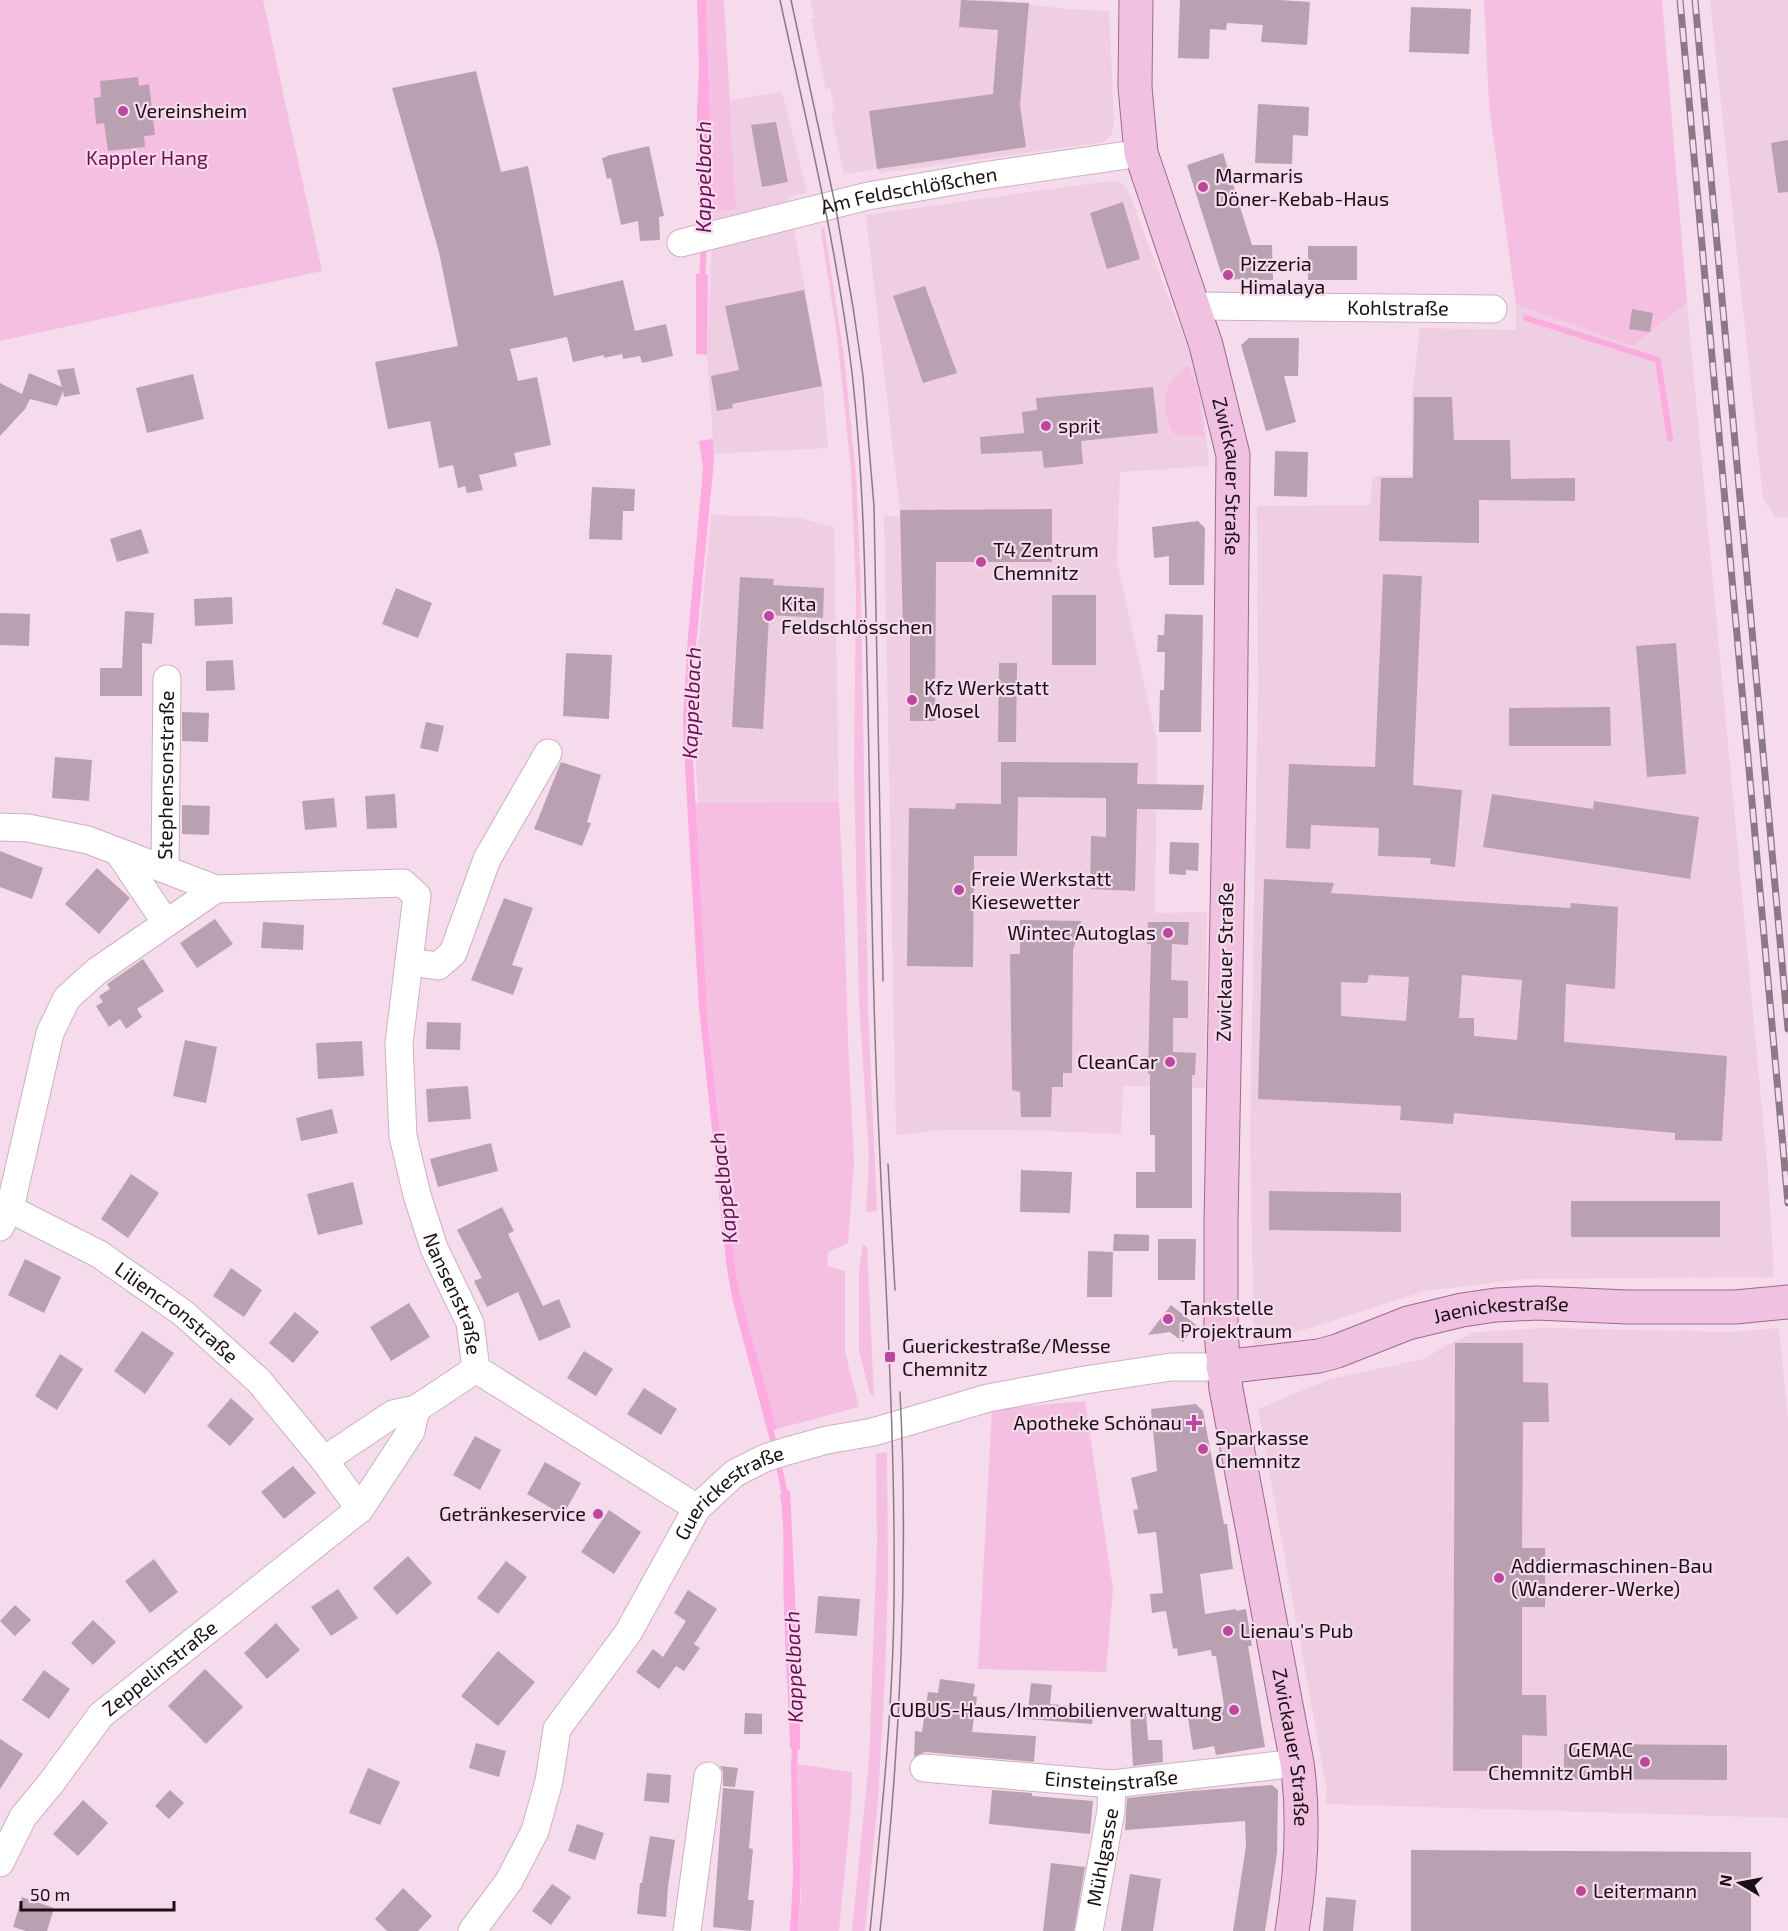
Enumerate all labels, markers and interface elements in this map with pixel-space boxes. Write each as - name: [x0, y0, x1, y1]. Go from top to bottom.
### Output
- place label: Vereinsheim: [135, 98, 247, 122]
- marker: Vereinsheim: [116, 104, 130, 118]
- water label: Kappelbach: [690, 121, 715, 233]
- park label: Kappler Hang: [86, 145, 208, 169]
- street label: Am Feldschlößchen: [818, 161, 998, 218]
- place label: Marmaris Döner-Kebab-Haus: [1215, 163, 1389, 210]
- marker: Marmaris Döner-Kebab-Haus: [1196, 180, 1210, 194]
- place label: Pizzeria Himalaya: [1240, 251, 1325, 298]
- marker: Pizzeria Himalaya: [1221, 268, 1235, 282]
- street label: Kohlstraße: [1347, 295, 1449, 320]
- street label: Zwickauer Straße: [1208, 394, 1247, 556]
- place label: sprit: [1058, 413, 1101, 437]
- marker: sprit: [1039, 419, 1053, 433]
- place label: T4 Zentrum Chemnitz: [993, 537, 1099, 584]
- marker: T4 Zentrum Chemnitz: [974, 555, 988, 569]
- place label: Kita Feldschlösschen: [781, 591, 933, 638]
- marker: Kita Feldschlösschen: [762, 609, 776, 623]
- water label: Kappelbach: [676, 646, 705, 759]
- place label: Kfz Werkstatt Mosel: [924, 675, 1050, 722]
- street label: Stephensonstraße: [152, 690, 178, 860]
- marker: Kfz Werkstatt Mosel: [905, 693, 919, 707]
- place label: Freie Werkstatt Kiesewetter: [971, 866, 1112, 913]
- street label: Zwickauer Straße: [1211, 882, 1237, 1042]
- marker: Freie Werkstatt Kiesewetter: [952, 883, 966, 897]
- place label: Wintec Autoglas: [1007, 920, 1156, 944]
- marker: Wintec Autoglas: [1161, 926, 1175, 940]
- place label: CleanCar: [1077, 1049, 1158, 1073]
- marker: CleanCar: [1163, 1055, 1177, 1069]
- water label: Kappelbach: [703, 1131, 742, 1245]
- street label: Nansenstraße: [419, 1230, 487, 1356]
- street label: Liliencronstraße: [111, 1256, 243, 1368]
- street label: Jaenickestraße: [1430, 1290, 1569, 1328]
- place label: Tankstelle Projektraum: [1180, 1295, 1292, 1342]
- marker: Tankstelle Projektraum: [1161, 1312, 1175, 1326]
- place label: Guerickestraße/Messe Chemnitz: [902, 1333, 1111, 1380]
- marker: Guerickestraße/Messe Chemnitz: [883, 1350, 897, 1364]
- place label: Apotheke Schönau: [1014, 1410, 1182, 1434]
- marker: Apotheke Schönau: [1187, 1416, 1201, 1430]
- place label: Sparkasse Chemnitz: [1215, 1425, 1309, 1472]
- street label: Guerickestraße: [669, 1440, 787, 1544]
- marker: Sparkasse Chemnitz: [1196, 1442, 1210, 1456]
- place label: Getränkeservice: [439, 1501, 586, 1525]
- marker: Getränkeservice: [591, 1507, 605, 1521]
- place label: Addiermaschinen-Bau (Wanderer-Werke): [1511, 1553, 1713, 1600]
- marker: Addiermaschinen-Bau (Wanderer-Werke): [1492, 1571, 1506, 1585]
- water label: Kappelbach: [778, 1611, 807, 1724]
- street label: Zeppelinstraße: [97, 1615, 221, 1720]
- place label: Lienau's Pub: [1240, 1618, 1353, 1642]
- marker: Lienau's Pub: [1221, 1624, 1235, 1638]
- street label: Zwickauer Straße: [1268, 1666, 1314, 1827]
- place label: CUBUS-Haus/Immobilienverwaltung: [890, 1697, 1222, 1721]
- marker: CUBUS-Haus/Immobilienverwaltung: [1227, 1703, 1241, 1717]
- place label: GEMAC Chemnitz GmbH: [1488, 1737, 1633, 1784]
- marker: GEMAC Chemnitz GmbH: [1638, 1755, 1652, 1769]
- street label: Einsteinstraße: [1044, 1764, 1179, 1795]
- street label: Mühlgasse: [1081, 1806, 1122, 1908]
- north arrow: [1710, 1853, 1770, 1913]
- text: N: [1714, 1873, 1735, 1888]
- scale bar: [21, 1874, 174, 1912]
- place label: Leitermann: [1593, 1878, 1697, 1902]
- text: 50 m: [30, 1883, 70, 1905]
- marker: Leitermann: [1574, 1884, 1588, 1898]

